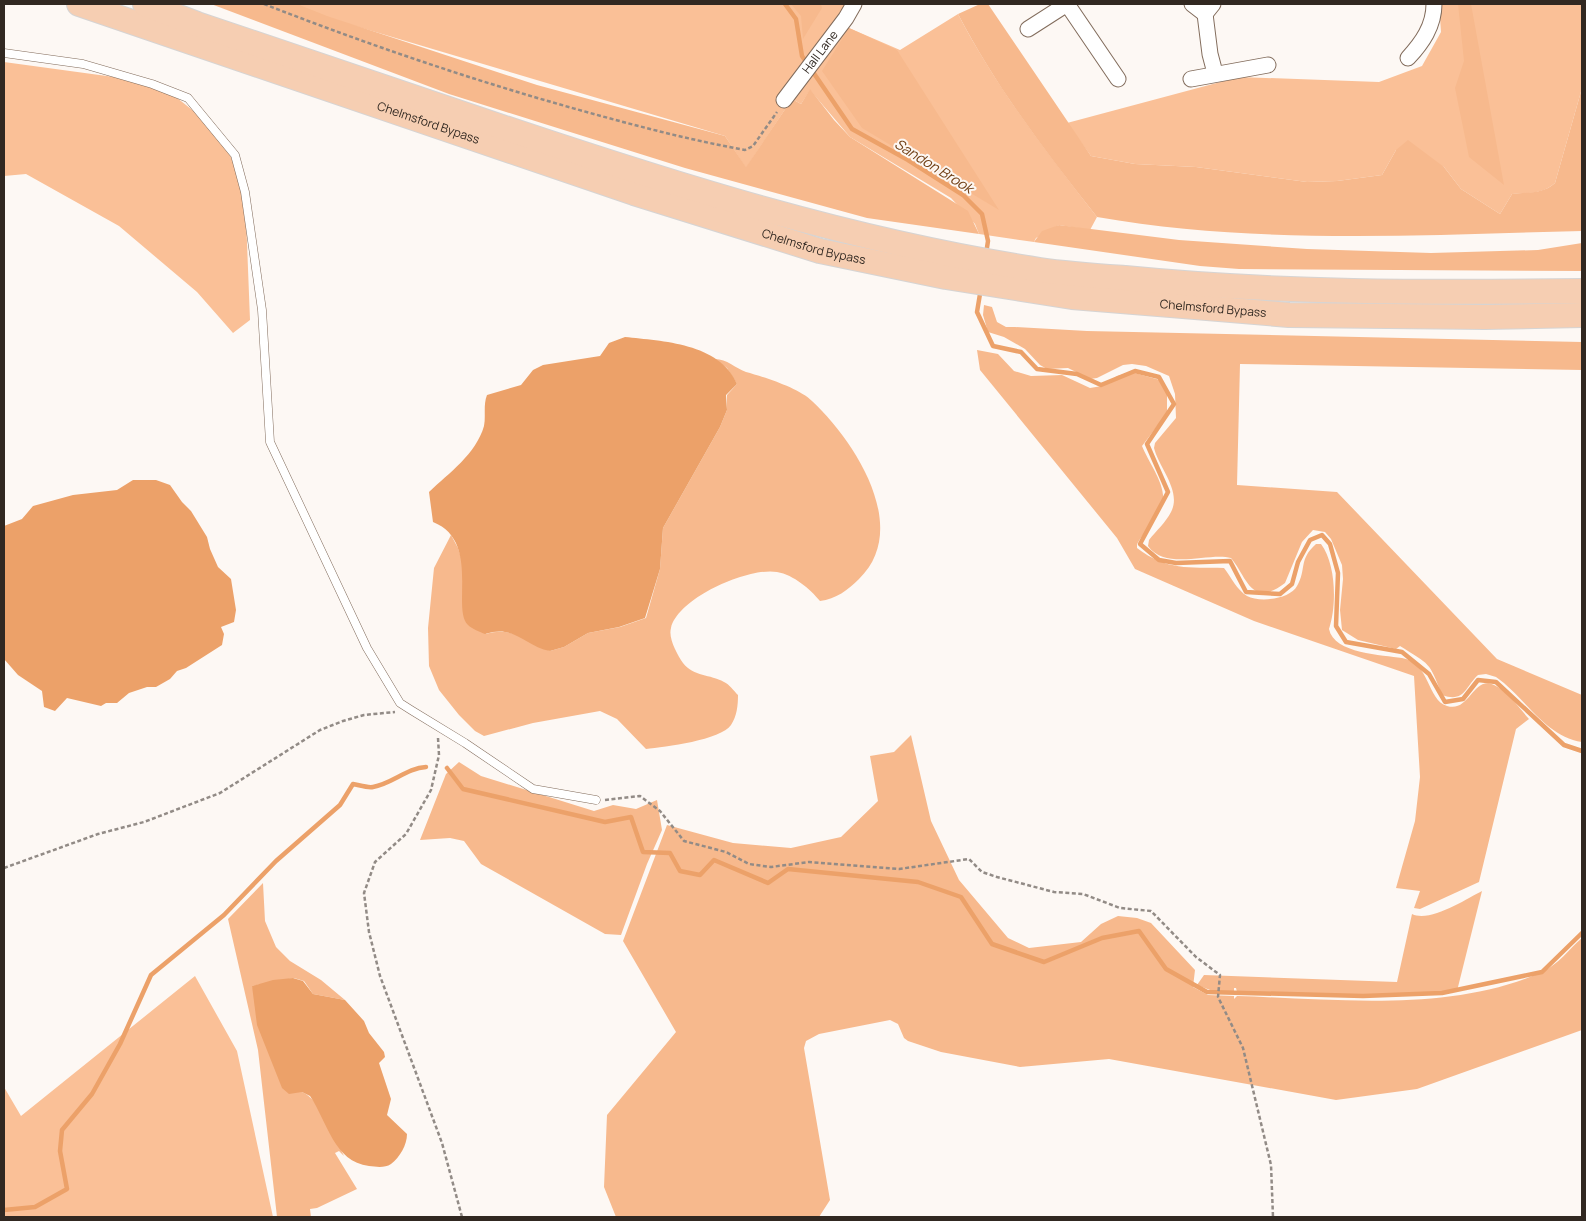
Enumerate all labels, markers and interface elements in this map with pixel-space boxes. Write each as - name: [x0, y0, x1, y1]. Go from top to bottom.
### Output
- street label: Hall Lane: [798, 27, 842, 77]
- street label: Chelmsford Bypass: [375, 97, 482, 148]
- water label: Sandon Brook: [891, 134, 979, 198]
- street label: Chelmsford Bypass: [760, 224, 867, 268]
- street label: Chelmsford Bypass: [1159, 295, 1267, 321]

